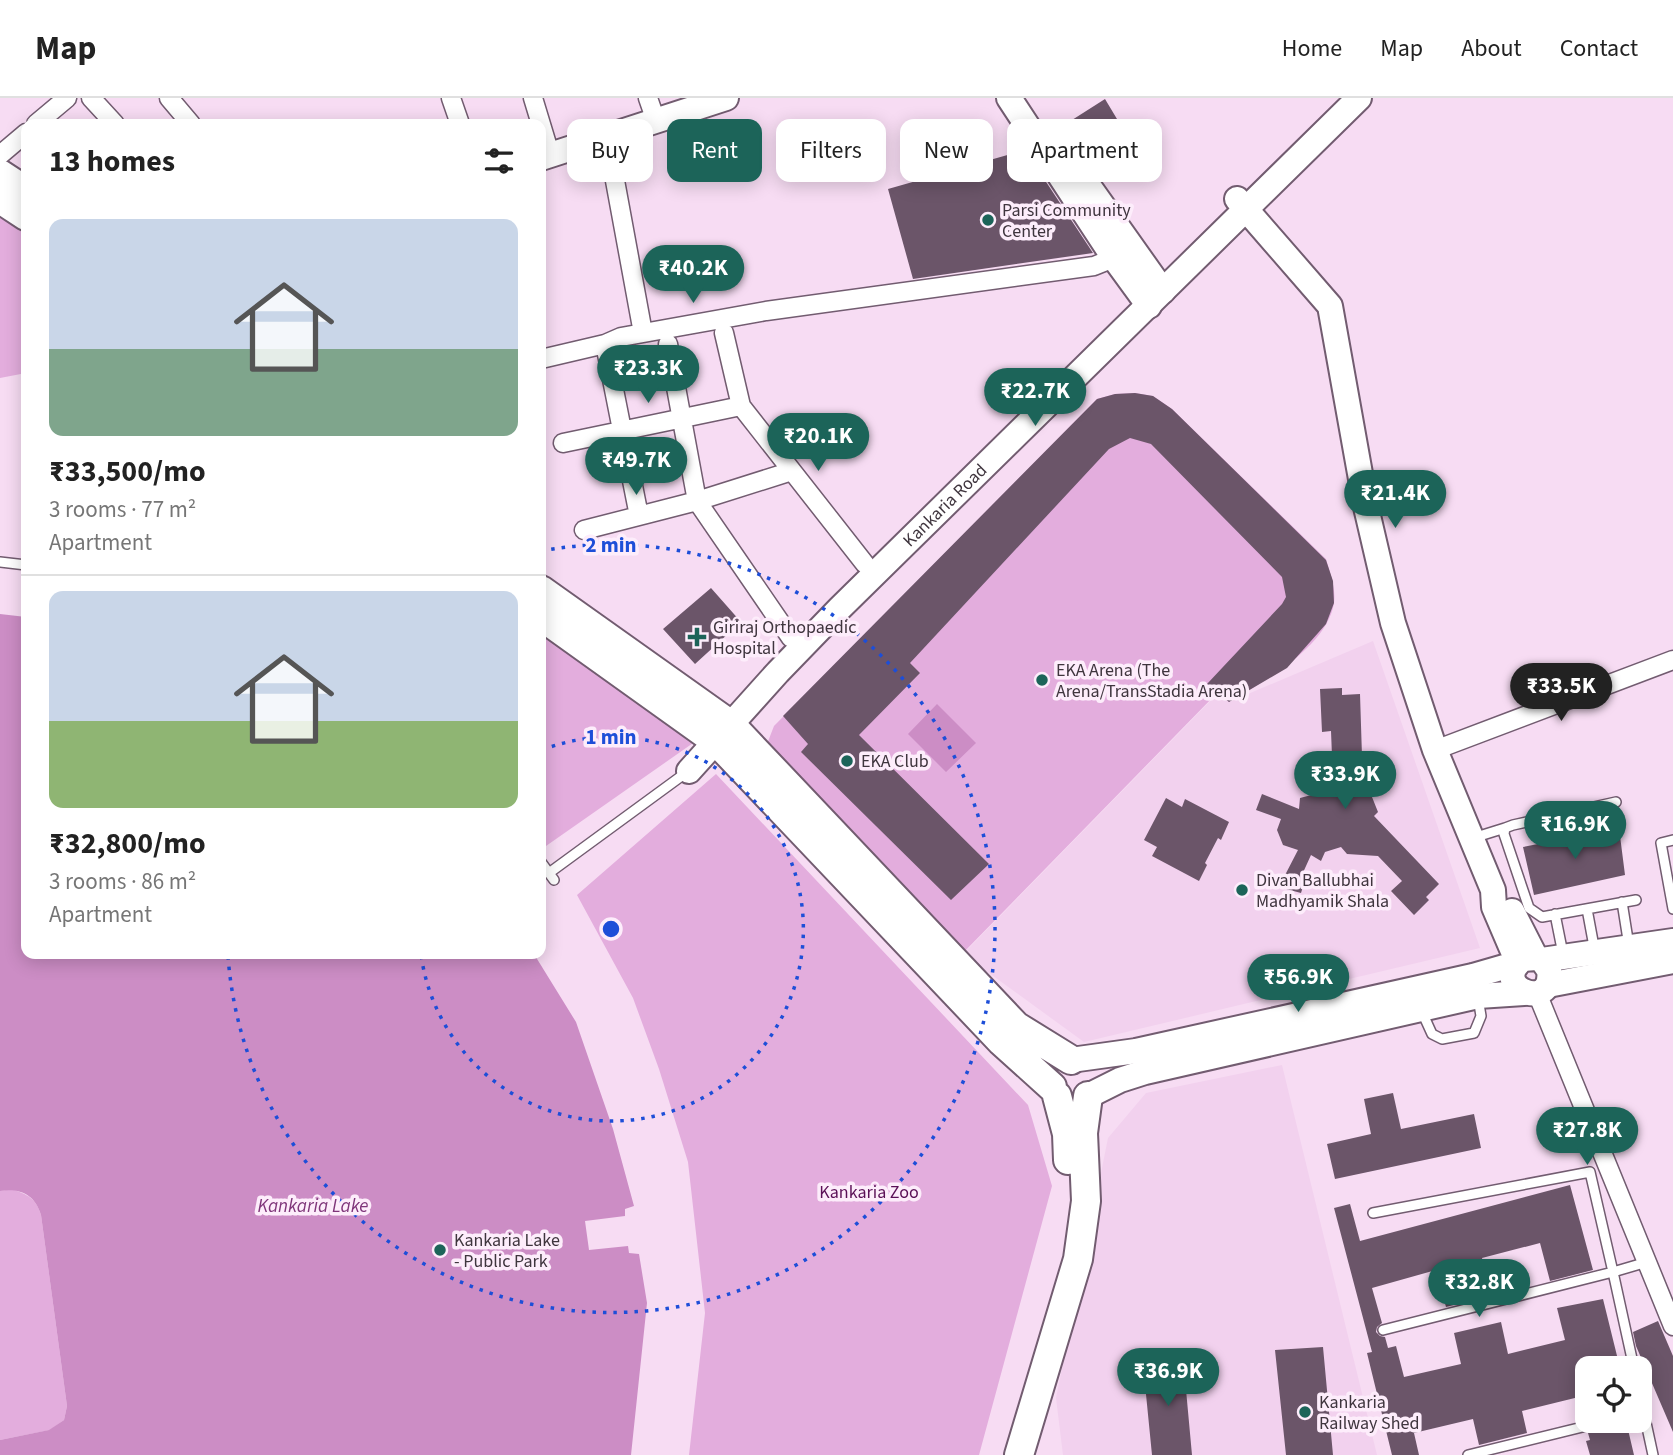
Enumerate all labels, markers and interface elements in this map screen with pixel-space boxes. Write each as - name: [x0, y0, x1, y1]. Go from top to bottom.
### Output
- text: Map: [35, 25, 96, 72]
- text: Home: [1282, 31, 1342, 66]
- text: Map: [1380, 31, 1423, 66]
- text: About: [1461, 31, 1522, 66]
- text: Contact: [1560, 31, 1638, 66]
- chip: Buy: [567, 119, 653, 182]
- chip: Rent: [667, 119, 762, 182]
- chip: Filters: [776, 119, 886, 182]
- chip: New: [900, 119, 993, 182]
- chip: Apartment: [1007, 119, 1162, 182]
- text: 13 homes: [49, 140, 175, 183]
- icon: filters: [480, 142, 518, 180]
- place label: Parsi Community Center: [1002, 198, 1131, 244]
- marker: Parsi Community Center: [980, 212, 996, 228]
- pin: ₹40.2K: [636, 246, 750, 305]
- text: ₹40.2K: [658, 251, 728, 284]
- icon: home: [221, 264, 347, 390]
- pin: ₹23.3K: [591, 345, 705, 405]
- text: ₹23.3K: [613, 351, 683, 384]
- pin: ₹22.7K: [978, 368, 1092, 428]
- text: ₹22.7K: [1000, 374, 1070, 407]
- pin: ₹20.1K: [761, 414, 875, 473]
- text: ₹20.1K: [783, 419, 853, 452]
- pin: ₹49.7K: [579, 438, 693, 497]
- text: ₹49.7K: [601, 443, 671, 476]
- text: ₹33,500/mo: [49, 450, 206, 493]
- street label: Kankaria Road: [897, 458, 993, 553]
- pin: ₹21.4K: [1338, 470, 1452, 530]
- text: ₹21.4K: [1360, 476, 1430, 509]
- text: 3 rooms · 77 m²: [49, 493, 196, 526]
- text: Apartment: [49, 526, 152, 559]
- text: 2 min: [585, 530, 637, 560]
- place label: Giriraj Orthopaedic Hospital: [713, 615, 856, 661]
- marker: Giriraj Orthopaedic Hospital: [687, 627, 707, 647]
- icon: home: [221, 636, 347, 762]
- place label: EKA Arena (The Arena/TransStadia Arena): [1056, 658, 1247, 704]
- pin: ₹33.5K: [1504, 664, 1618, 723]
- text: ₹33.5K: [1526, 669, 1596, 702]
- marker: EKA Arena (The Arena/TransStadia Arena): [1034, 672, 1050, 688]
- text: 1 min: [585, 722, 637, 752]
- place label: EKA Club: [861, 749, 929, 774]
- pin: ₹33.9K: [1288, 752, 1402, 811]
- marker: EKA Club: [839, 753, 855, 769]
- text: ₹33.9K: [1310, 757, 1380, 790]
- pin: ₹16.9K: [1518, 802, 1632, 861]
- text: ₹16.9K: [1540, 807, 1610, 840]
- text: ₹32,800/mo: [49, 822, 206, 865]
- text: 3 rooms · 86 m²: [49, 865, 196, 898]
- place label: Divan Ballubhai Madhyamik Shala: [1256, 868, 1389, 914]
- marker: Divan Ballubhai Madhyamik Shala: [1234, 882, 1250, 898]
- text: Apartment: [49, 898, 152, 931]
- centre of rings: [599, 917, 623, 941]
- pin: ₹56.9K: [1241, 954, 1355, 1014]
- text: ₹56.9K: [1263, 960, 1333, 993]
- pin: ₹27.8K: [1530, 1108, 1644, 1167]
- text: ₹27.8K: [1552, 1113, 1622, 1146]
- park label: Kankaria Zoo: [819, 1180, 919, 1205]
- water label: Kankaria Lake: [258, 1193, 368, 1220]
- place label: Kankaria Lake - Public Park: [454, 1228, 560, 1274]
- marker: Kankaria Lake - Public Park: [432, 1242, 448, 1258]
- pin: ₹32.8K: [1422, 1260, 1536, 1319]
- text: ₹32.8K: [1444, 1265, 1514, 1298]
- pin: ₹36.9K: [1111, 1348, 1225, 1408]
- text: ₹36.9K: [1133, 1354, 1203, 1387]
- map controls: [1575, 1356, 1652, 1433]
- button: locate: [1575, 1356, 1652, 1433]
- place label: Kankaria Railway Shed: [1319, 1390, 1419, 1436]
- marker: Kankaria Railway Shed: [1297, 1404, 1313, 1420]

